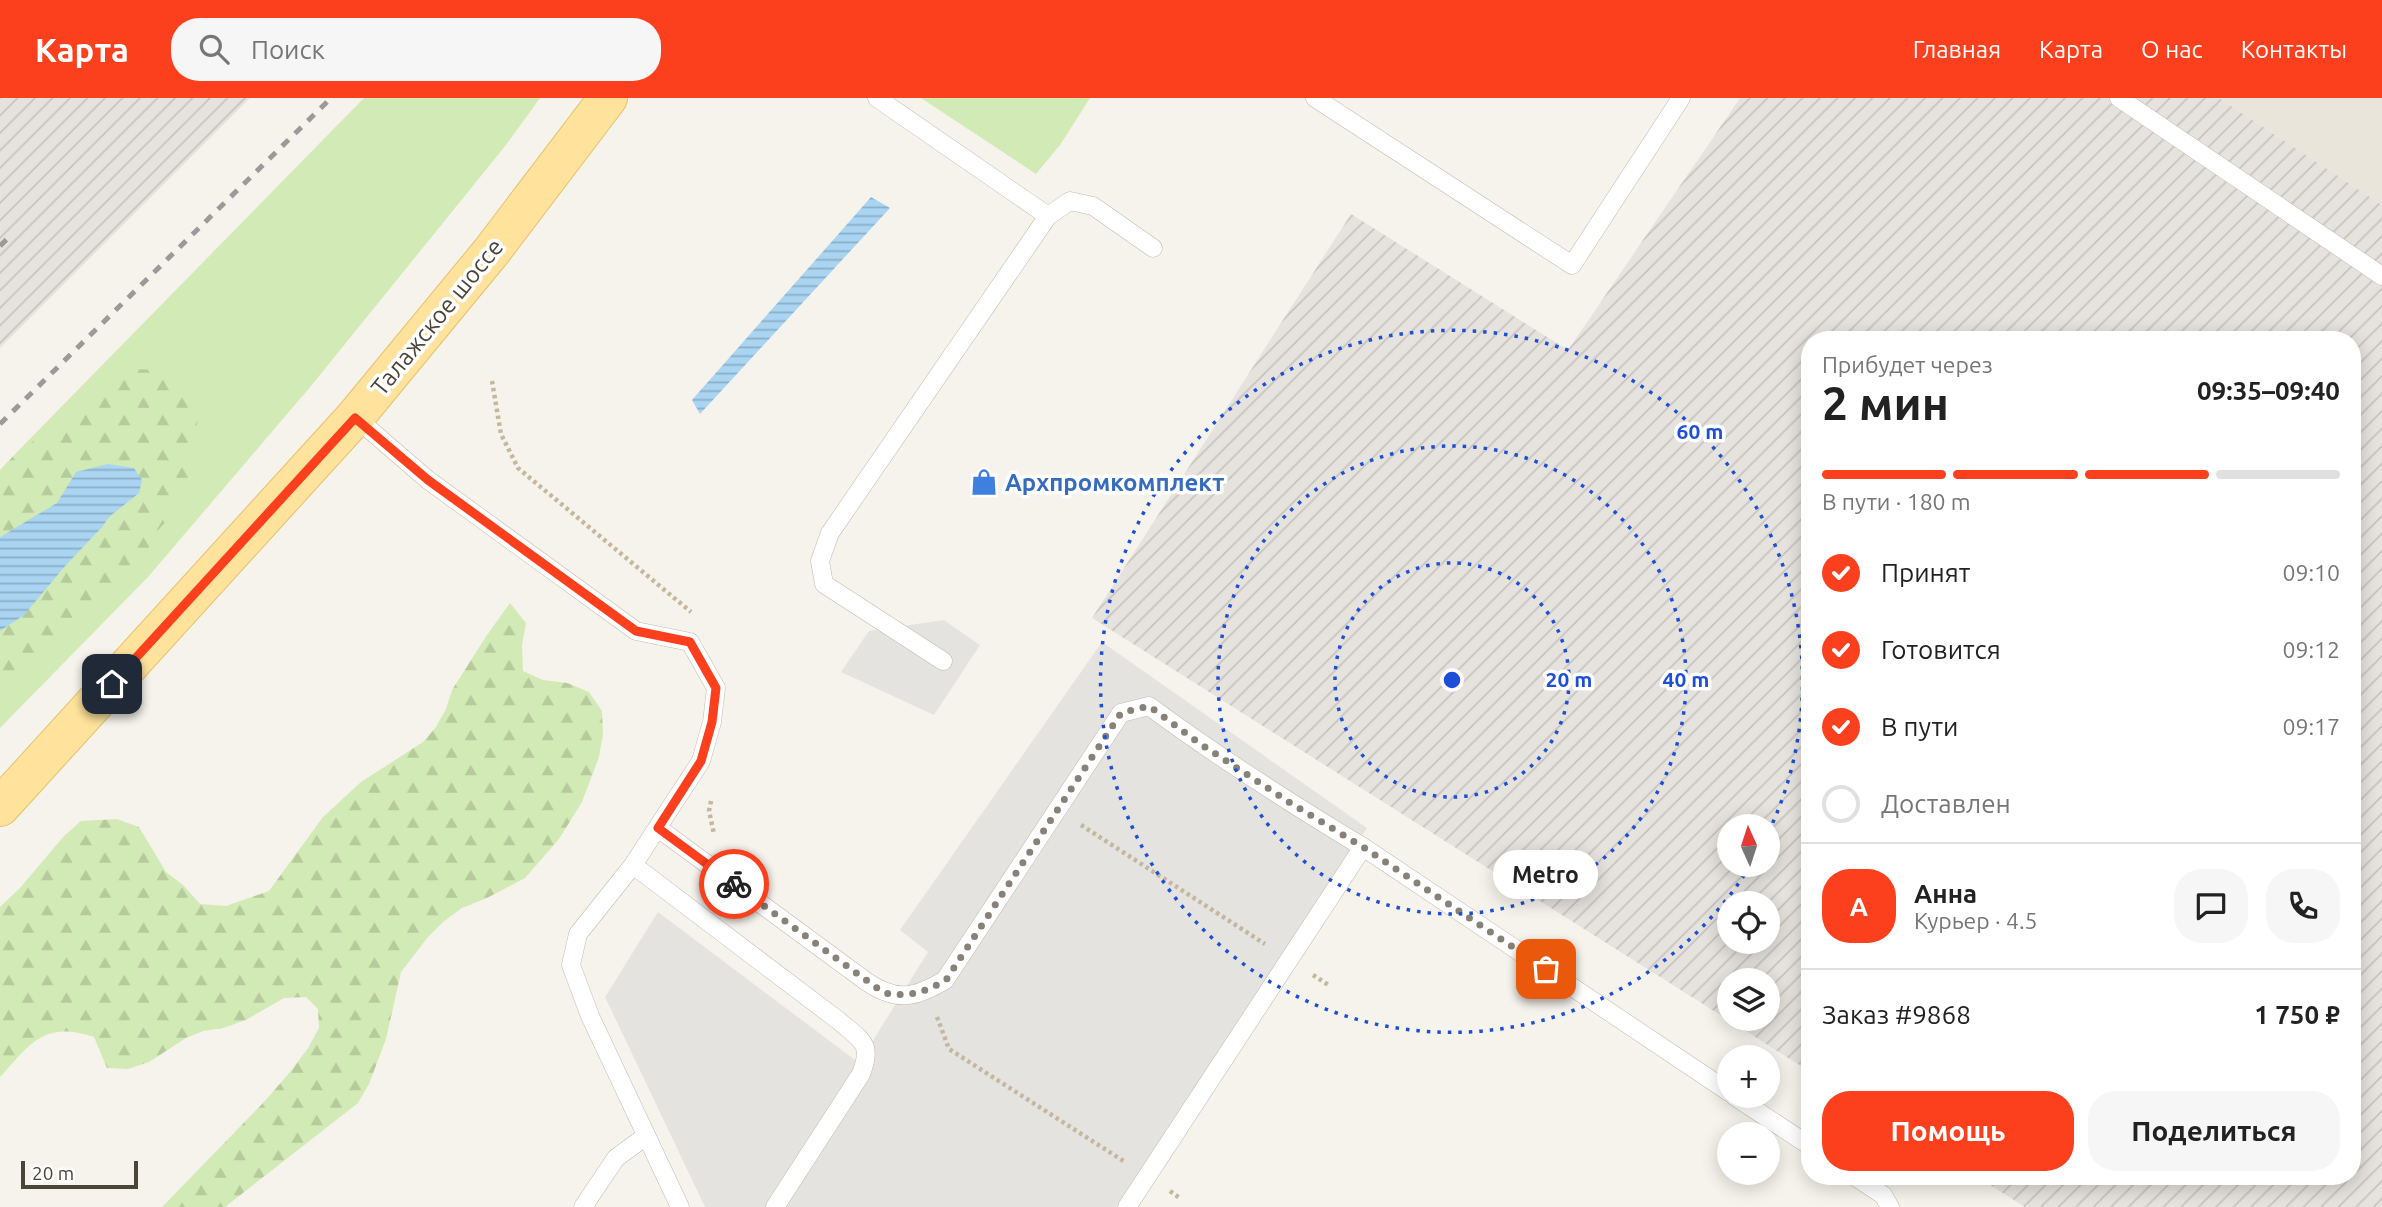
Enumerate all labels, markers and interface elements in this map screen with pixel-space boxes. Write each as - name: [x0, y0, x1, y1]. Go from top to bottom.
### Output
- search box: [171, 18, 661, 81]
- icon: search: [195, 30, 233, 68]
- text: Карта: [35, 31, 129, 68]
- text: Поиск: [251, 35, 325, 64]
- text: Главная: [1913, 36, 2001, 63]
- text: Карта: [2039, 36, 2103, 63]
- text: О нас: [2141, 36, 2203, 63]
- text: Контакты: [2241, 36, 2347, 63]
- street label: Талажское шоссе: [366, 233, 508, 401]
- text: Прибудет через: [1822, 352, 1993, 377]
- text: 09:35–09:40: [2197, 376, 2340, 405]
- text: 2 мин: [1822, 377, 1949, 429]
- text: 60 m: [1677, 419, 1723, 443]
- shop icon: Архпромкомплект: [969, 467, 999, 497]
- place label: Архпромкомплект: [1005, 469, 1224, 496]
- text: В пути · 180 m: [1822, 489, 1971, 514]
- icon: check: [1822, 554, 1860, 592]
- text: Принят: [1881, 558, 1970, 587]
- text: 09:10: [2282, 560, 2340, 585]
- icon: check: [1822, 631, 1860, 669]
- text: Готовится: [1881, 635, 2001, 664]
- text: 09:12: [2282, 637, 2340, 662]
- pin: [82, 654, 142, 714]
- icon: home: [93, 665, 131, 703]
- text: 20 m: [1546, 667, 1592, 691]
- text: 40 m: [1663, 667, 1709, 691]
- centre of rings: [1440, 668, 1464, 692]
- icon: check: [1822, 708, 1860, 746]
- text: В пути: [1881, 712, 1958, 741]
- text: 09:17: [2282, 714, 2340, 739]
- text: Доставлен: [1881, 789, 2011, 818]
- north arrow: [1717, 814, 1780, 877]
- map controls: [1717, 814, 1780, 1185]
- courier: [699, 849, 769, 919]
- callout: Metro: [1494, 850, 1598, 899]
- text: Metro: [1512, 862, 1579, 887]
- icon: bike: [715, 865, 753, 903]
- button: chat: [2174, 869, 2248, 943]
- button: phone: [2266, 869, 2340, 943]
- text: Анна: [1914, 879, 1977, 908]
- button: locate: [1717, 891, 1780, 954]
- text: А: [1850, 892, 1868, 921]
- text: Курьер · 4.5: [1914, 908, 2038, 933]
- pin: [1516, 939, 1576, 999]
- icon: bag: [1527, 950, 1565, 988]
- button: layers: [1717, 968, 1780, 1031]
- text: Заказ #9868: [1822, 1000, 1971, 1029]
- text: 1 750 ₽: [2254, 1000, 2340, 1029]
- button: +: [1717, 1045, 1780, 1108]
- button: Помощь: [1822, 1091, 2074, 1171]
- button: Поделиться: [2088, 1091, 2340, 1171]
- button: −: [1717, 1122, 1780, 1185]
- scale bar: [21, 1158, 138, 1190]
- text: 20 m: [32, 1162, 74, 1184]

